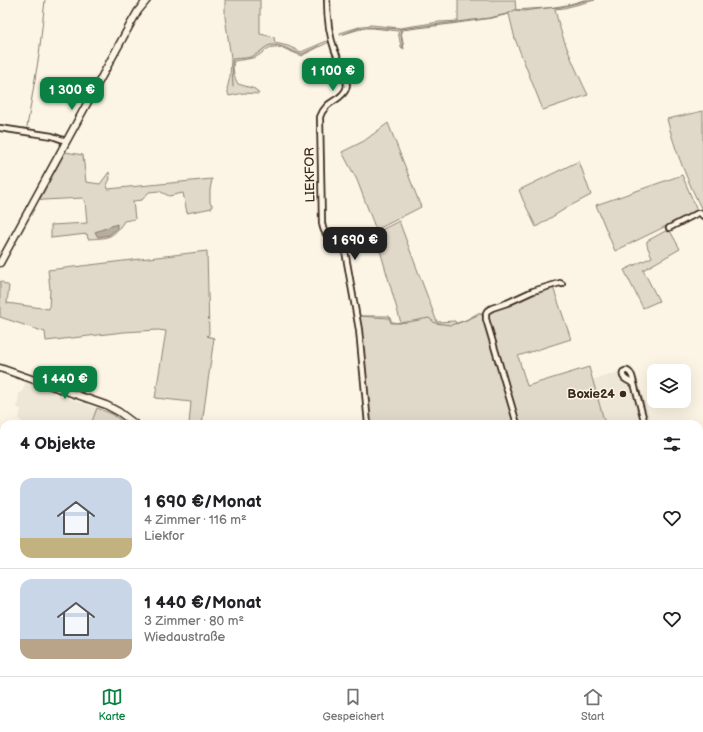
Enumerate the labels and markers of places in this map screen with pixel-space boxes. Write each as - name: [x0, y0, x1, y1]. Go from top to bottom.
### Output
- pin: 1 100 €: [296, 58, 370, 92]
- pin: 1 300 €: [35, 77, 109, 111]
- pin: 1 690 €: [318, 227, 392, 261]
- pin: 1 440 €: [28, 366, 102, 400]
- place label: Boxie24: [567, 386, 615, 402]
- marker: Boxie24: [618, 389, 628, 399]

